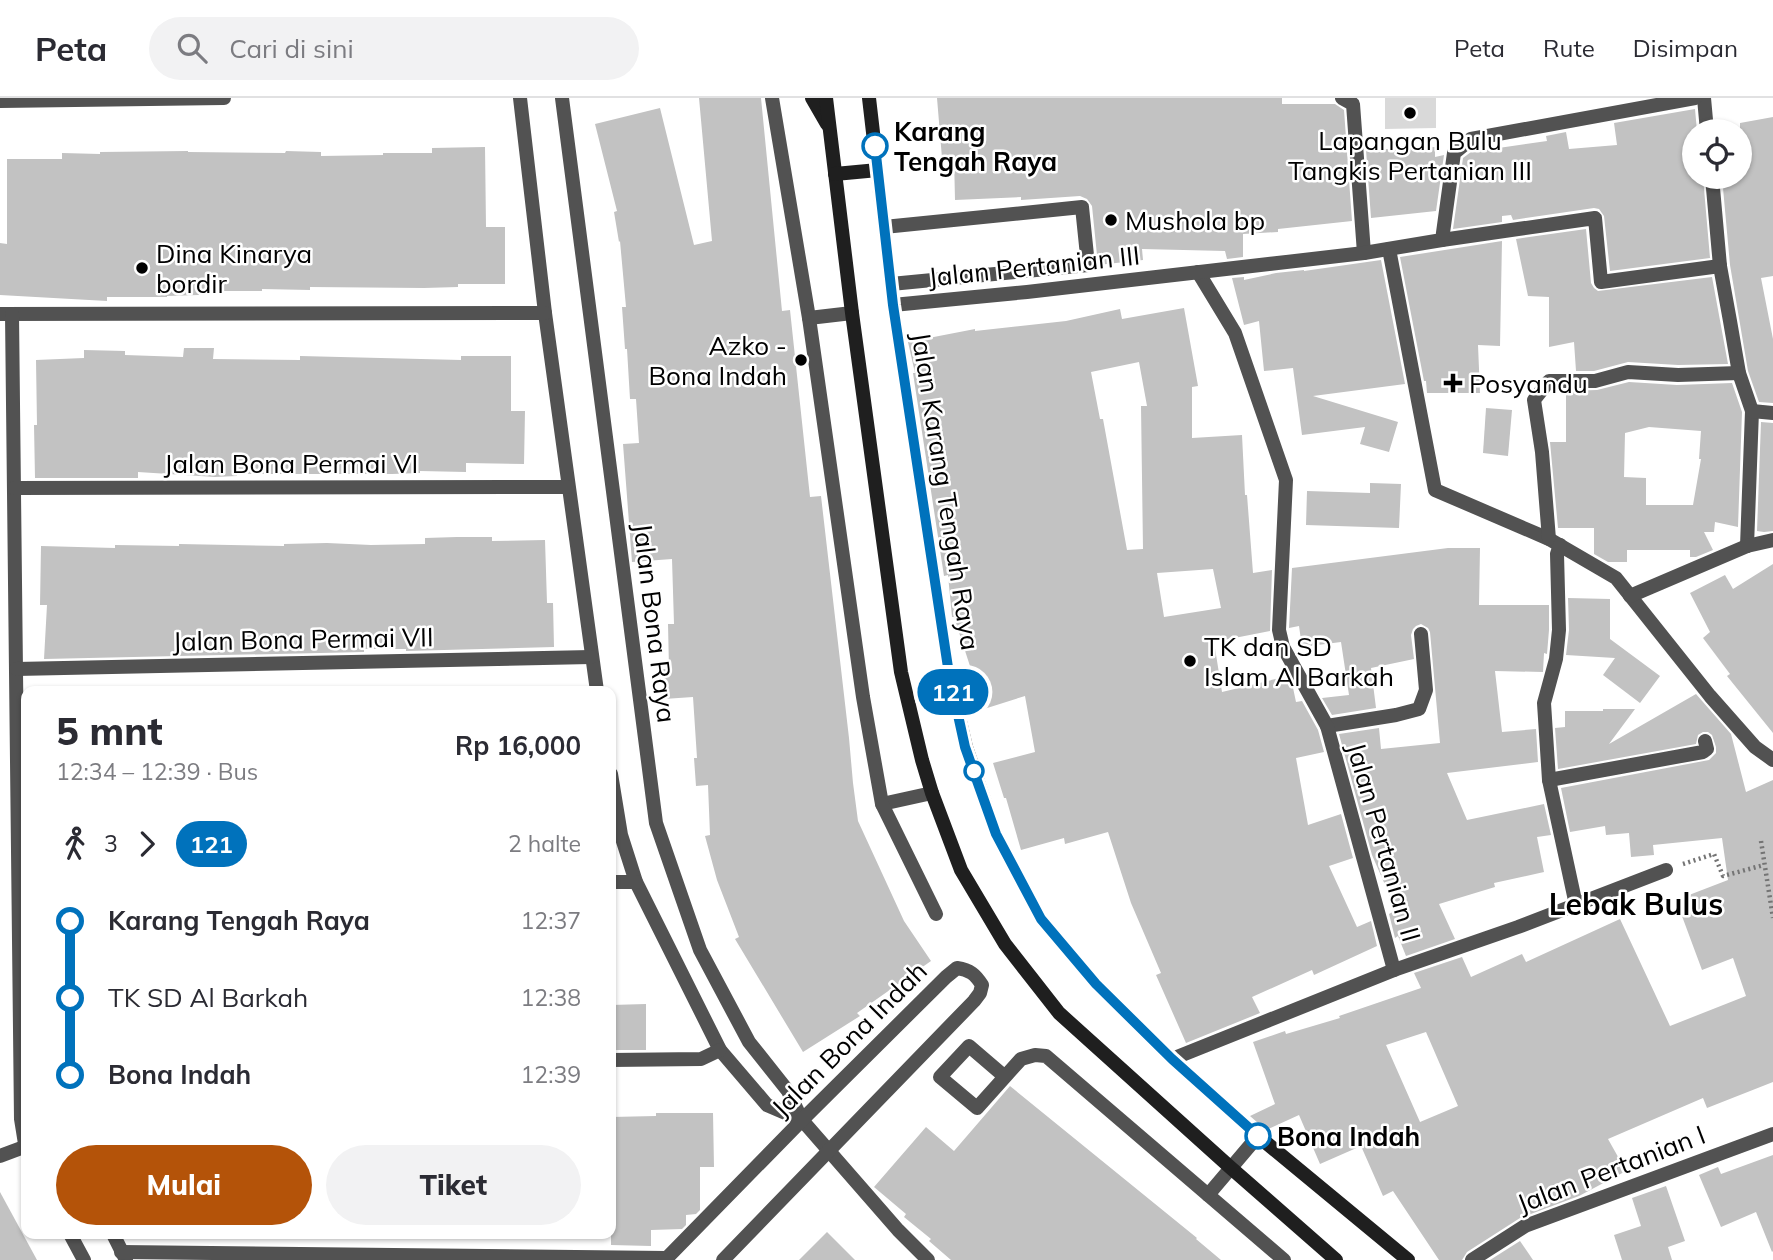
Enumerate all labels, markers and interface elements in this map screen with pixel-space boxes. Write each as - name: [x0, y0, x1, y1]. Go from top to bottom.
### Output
- search box: [149, 17, 639, 80]
- text: Peta: [35, 28, 107, 69]
- icon: search: [173, 29, 211, 67]
- text: Cari di sini: [229, 32, 354, 65]
- text: Peta: [1454, 33, 1505, 63]
- text: Rute: [1543, 33, 1595, 63]
- text: Disimpan: [1633, 33, 1738, 63]
- marker: Lapangan Bulu Tangkis Pertanian III: [1402, 105, 1418, 121]
- place label: Karang Tengah Raya: [894, 115, 1057, 178]
- map controls: [1682, 119, 1752, 189]
- button: locate: [1682, 119, 1752, 189]
- place label: Lapangan Bulu Tangkis Pertanian III: [1288, 124, 1532, 187]
- marker: Karang Tengah Raya: [862, 133, 888, 159]
- place label: Mushola bp: [1125, 204, 1265, 237]
- marker: Mushola bp: [1103, 212, 1119, 228]
- place label: Dina Kinarya bordir: [156, 237, 312, 300]
- street label: Jalan Pertanian III: [927, 238, 1141, 294]
- marker: Dina Kinarya bordir: [134, 260, 150, 276]
- place label: Azko - Bona Indah: [648, 329, 787, 392]
- street label: Jalan Karang Tengah Raya: [905, 330, 987, 652]
- marker: Azko - Bona Indah: [793, 352, 809, 368]
- place label: Posyandu: [1469, 367, 1588, 400]
- marker: Posyandu: [1443, 373, 1463, 393]
- street label: Jalan Bona Permai VI: [164, 447, 418, 480]
- street label: Jalan Bona Raya: [626, 521, 684, 725]
- street label: Jalan Bona Permai VII: [172, 620, 434, 658]
- place label: TK dan SD Islam Al Barkah: [1204, 630, 1394, 693]
- marker: TK dan SD Islam Al Barkah: [1182, 653, 1198, 669]
- line badge: 121: [913, 669, 993, 715]
- text: 121: [931, 677, 975, 707]
- text: 5 mnt: [56, 707, 162, 755]
- text: Rp 16,000: [455, 729, 581, 762]
- street label: Jalan Pertanian II: [1340, 739, 1428, 945]
- text: 12:34 – 12:39 · Bus: [56, 757, 258, 786]
- unlabelled marker: [964, 761, 984, 781]
- icon: walk: [56, 825, 94, 863]
- icon: forward: [128, 825, 166, 863]
- text: 3: [104, 829, 118, 858]
- text: 121: [190, 829, 233, 859]
- text: 2 halte: [508, 829, 581, 858]
- district label: Lebak Bulus: [1549, 885, 1723, 923]
- text: Karang Tengah Raya: [108, 904, 370, 937]
- text: 12:37: [521, 906, 581, 935]
- street label: Jalan Bona Indah: [764, 954, 934, 1124]
- text: TK SD Al Barkah: [108, 981, 308, 1014]
- text: 12:38: [521, 983, 581, 1012]
- text: Bona Indah: [108, 1058, 251, 1091]
- text: 12:39: [521, 1060, 581, 1089]
- street label: Jalan Pertanian I: [1512, 1118, 1710, 1220]
- place label: Bona Indah: [1277, 1120, 1420, 1153]
- marker: Bona Indah: [1245, 1123, 1271, 1149]
- button: Mulai: [56, 1145, 312, 1225]
- button: Tiket: [326, 1145, 581, 1225]

